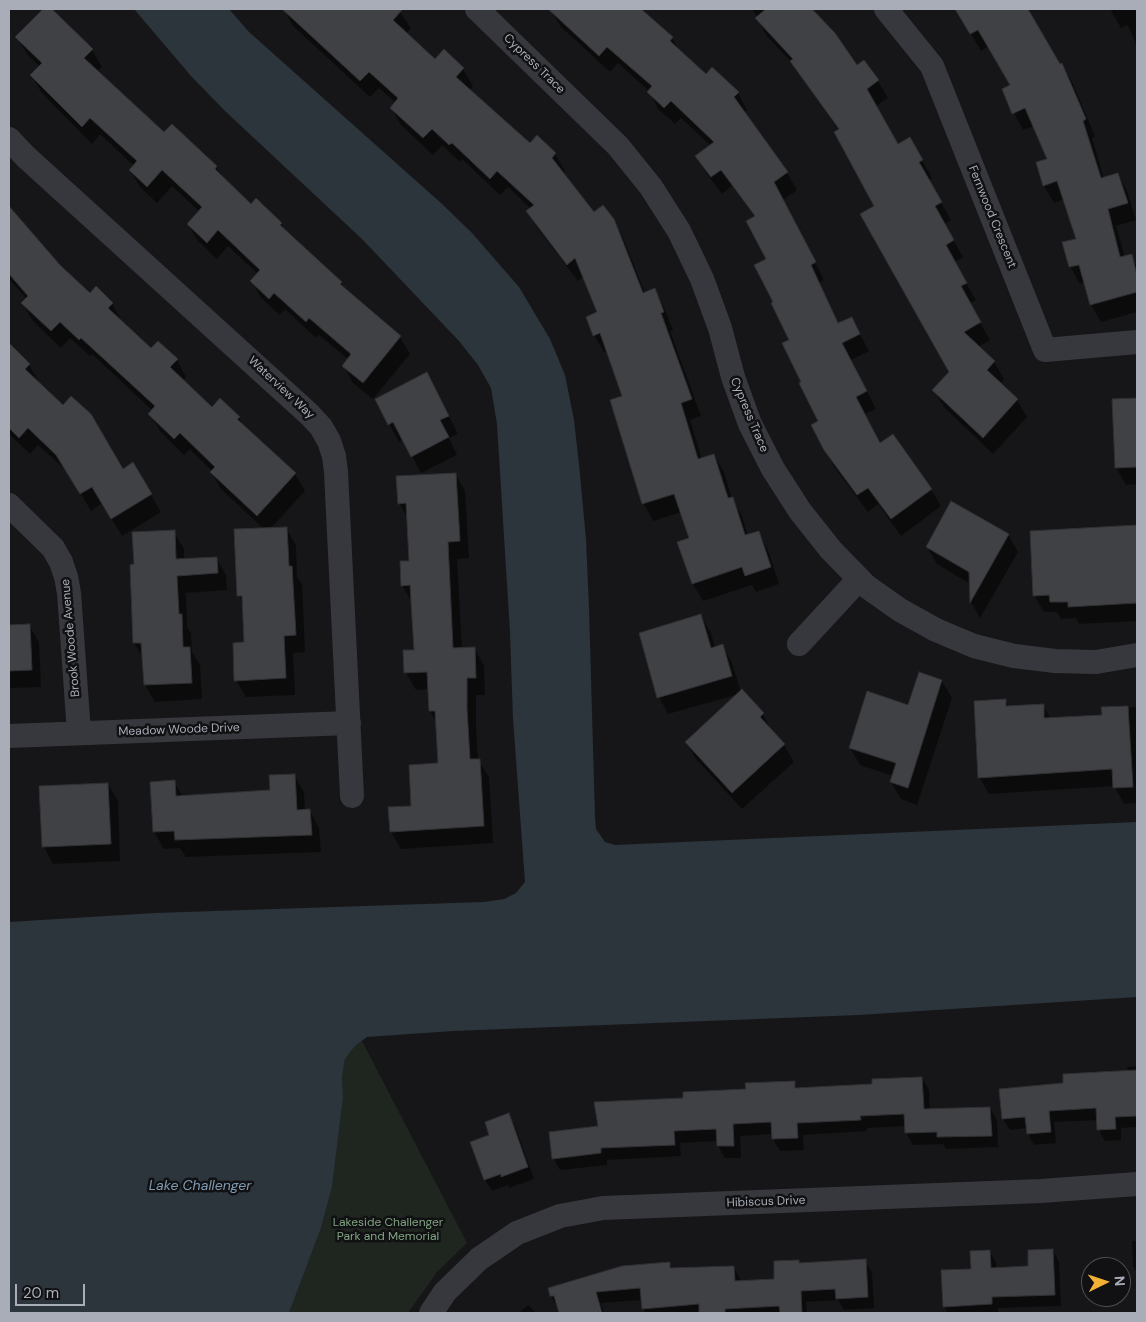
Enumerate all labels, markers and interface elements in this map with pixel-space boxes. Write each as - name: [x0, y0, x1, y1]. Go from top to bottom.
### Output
- street label: Cypress Trace: [500, 31, 568, 97]
- street label: Fernwood Crescent: [965, 164, 1019, 270]
- street label: Waterview Way: [245, 354, 317, 422]
- street label: Cypress Trace: [727, 375, 771, 455]
- street label: Brook Woode Avenue: [59, 578, 83, 698]
- street label: Meadow Woode Drive: [118, 721, 240, 739]
- water label: Lake Challenger: [149, 1178, 251, 1194]
- street label: Hibiscus Drive: [726, 1193, 806, 1211]
- park label: Lakeside Challenger Park and Memorial: [333, 1216, 443, 1244]
- north arrow: [1081, 1257, 1131, 1307]
- scale bar: [18, 1274, 88, 1306]
- text: N: [1111, 1275, 1129, 1287]
- text: 20 m: [23, 1283, 59, 1303]

